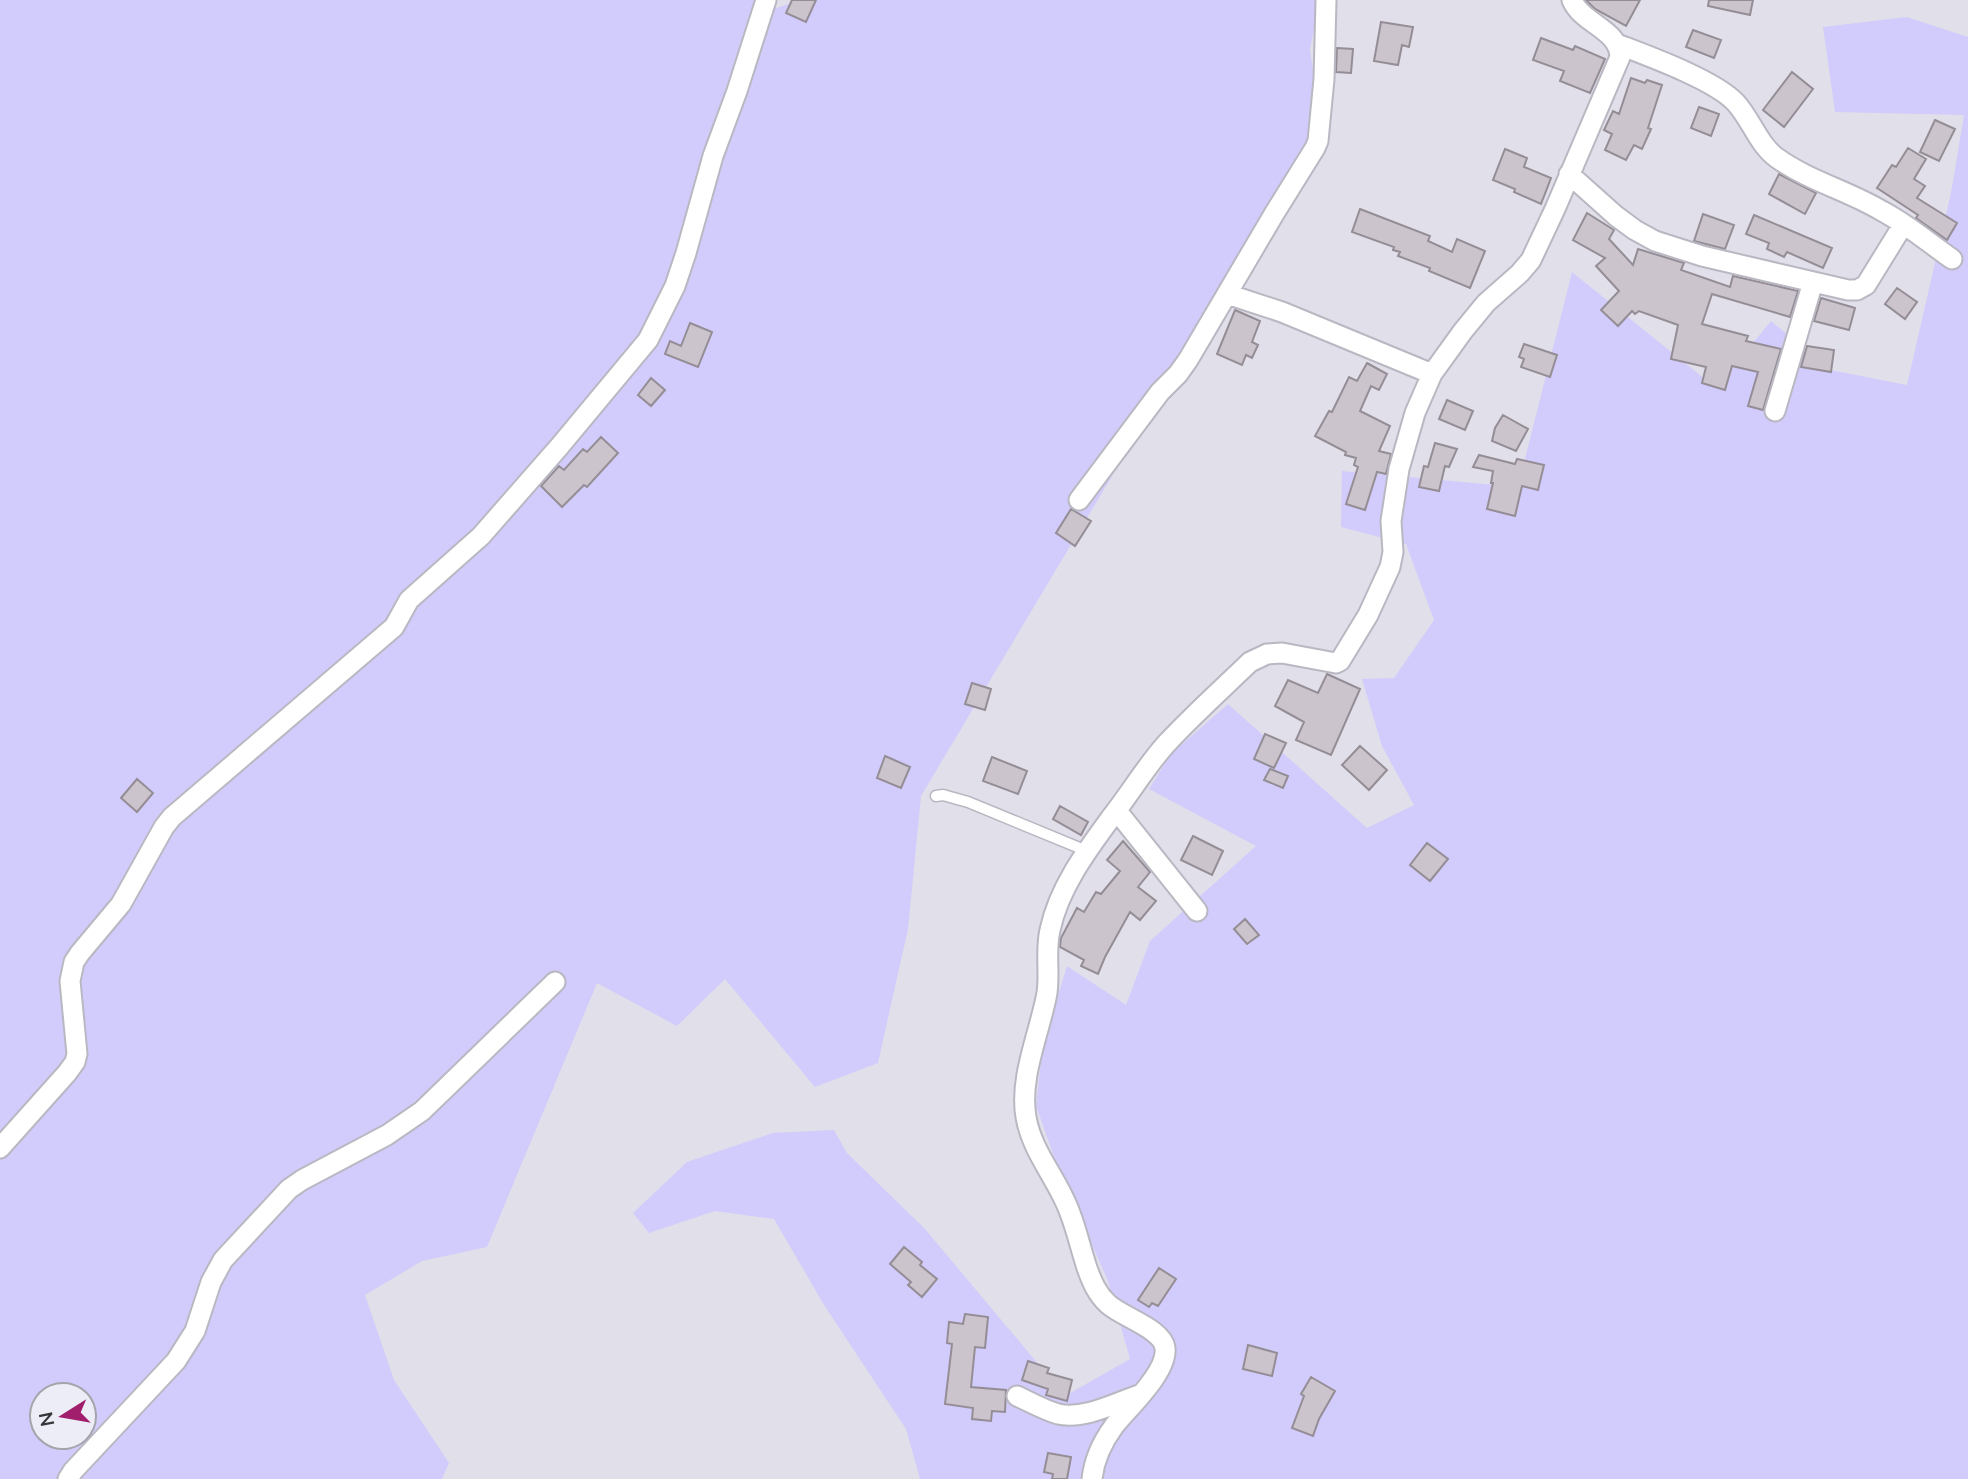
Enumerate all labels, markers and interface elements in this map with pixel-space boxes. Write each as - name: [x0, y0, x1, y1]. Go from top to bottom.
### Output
- north arrow: [28, 1381, 98, 1451]
- text: N: [33, 1410, 59, 1429]

